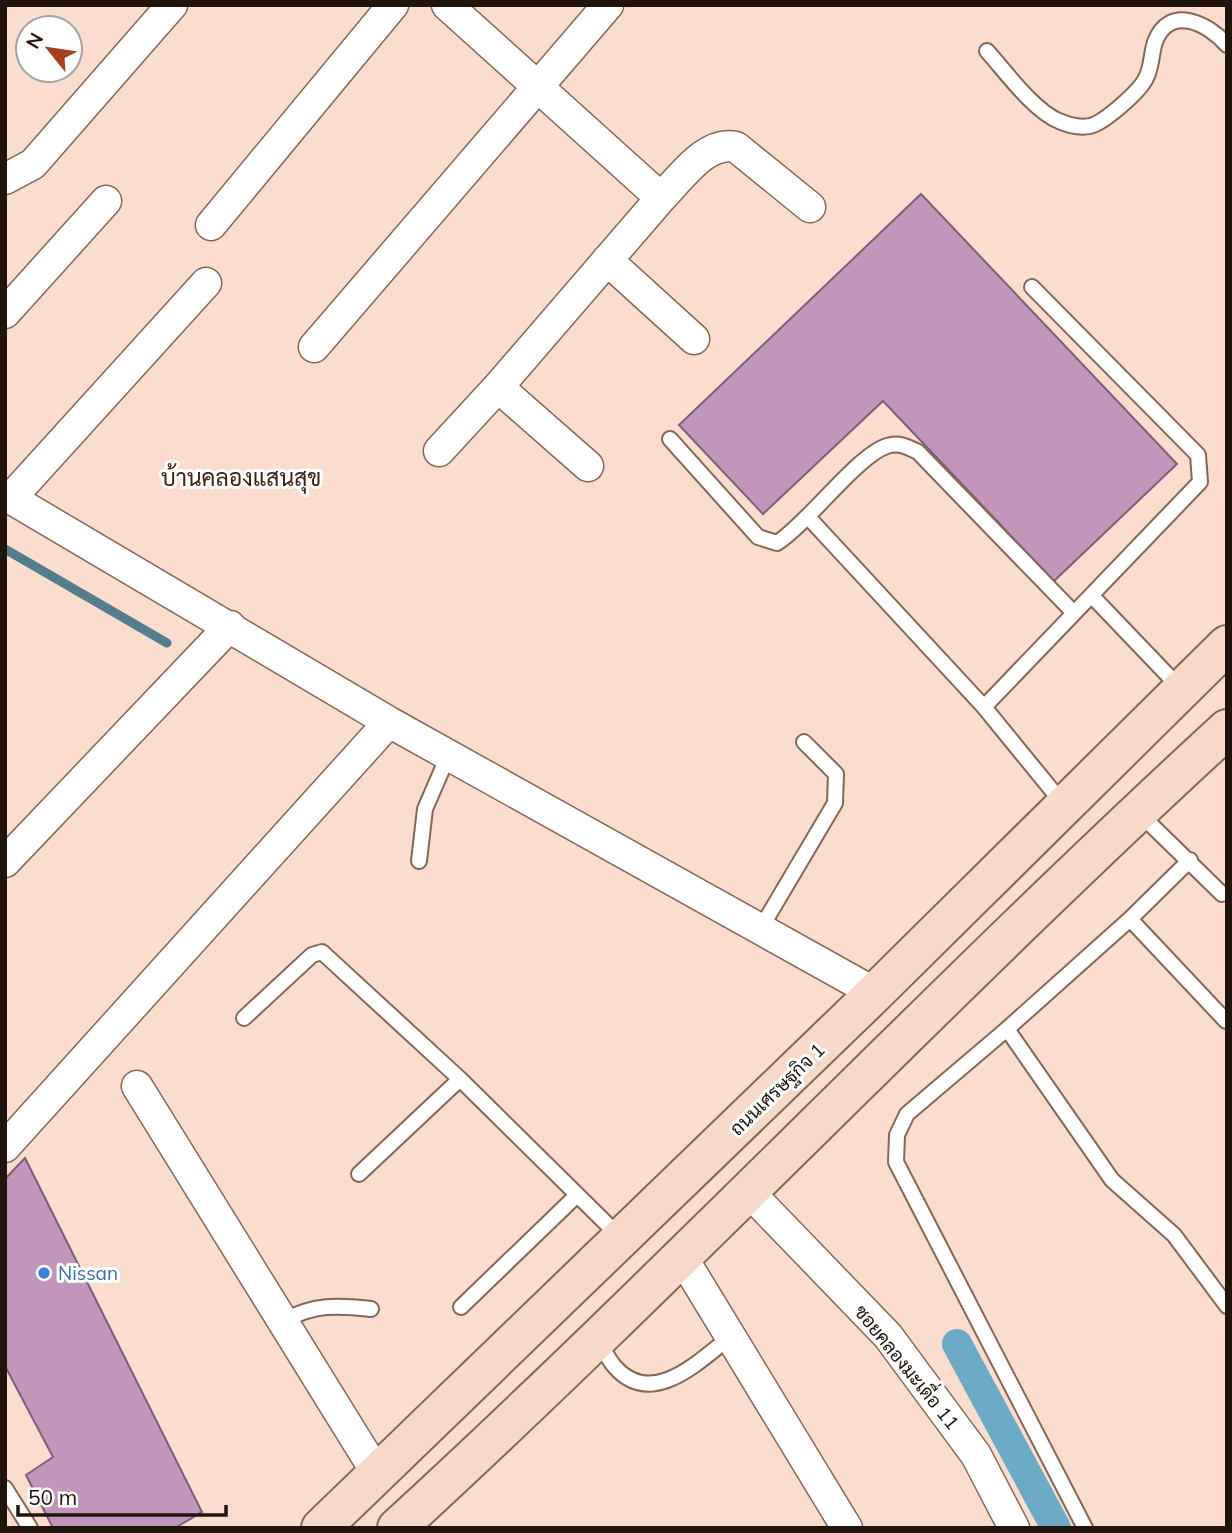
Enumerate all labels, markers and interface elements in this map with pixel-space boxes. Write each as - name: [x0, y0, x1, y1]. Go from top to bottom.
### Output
- north arrow: [14, 14, 84, 84]
- text: N: [20, 28, 48, 53]
- district label: บ้านคลองแสนสุข: [161, 463, 321, 494]
- street label: ถนนเศรษฐกิจ 1: [725, 1038, 830, 1141]
- place label: Nissan: [58, 1261, 118, 1285]
- marker: Nissan: [36, 1265, 52, 1281]
- street label: ซอยคลองมะเดื่อ 11: [849, 1297, 969, 1434]
- scale bar: [18, 1474, 226, 1518]
- text: 50 m: [28, 1484, 77, 1510]

